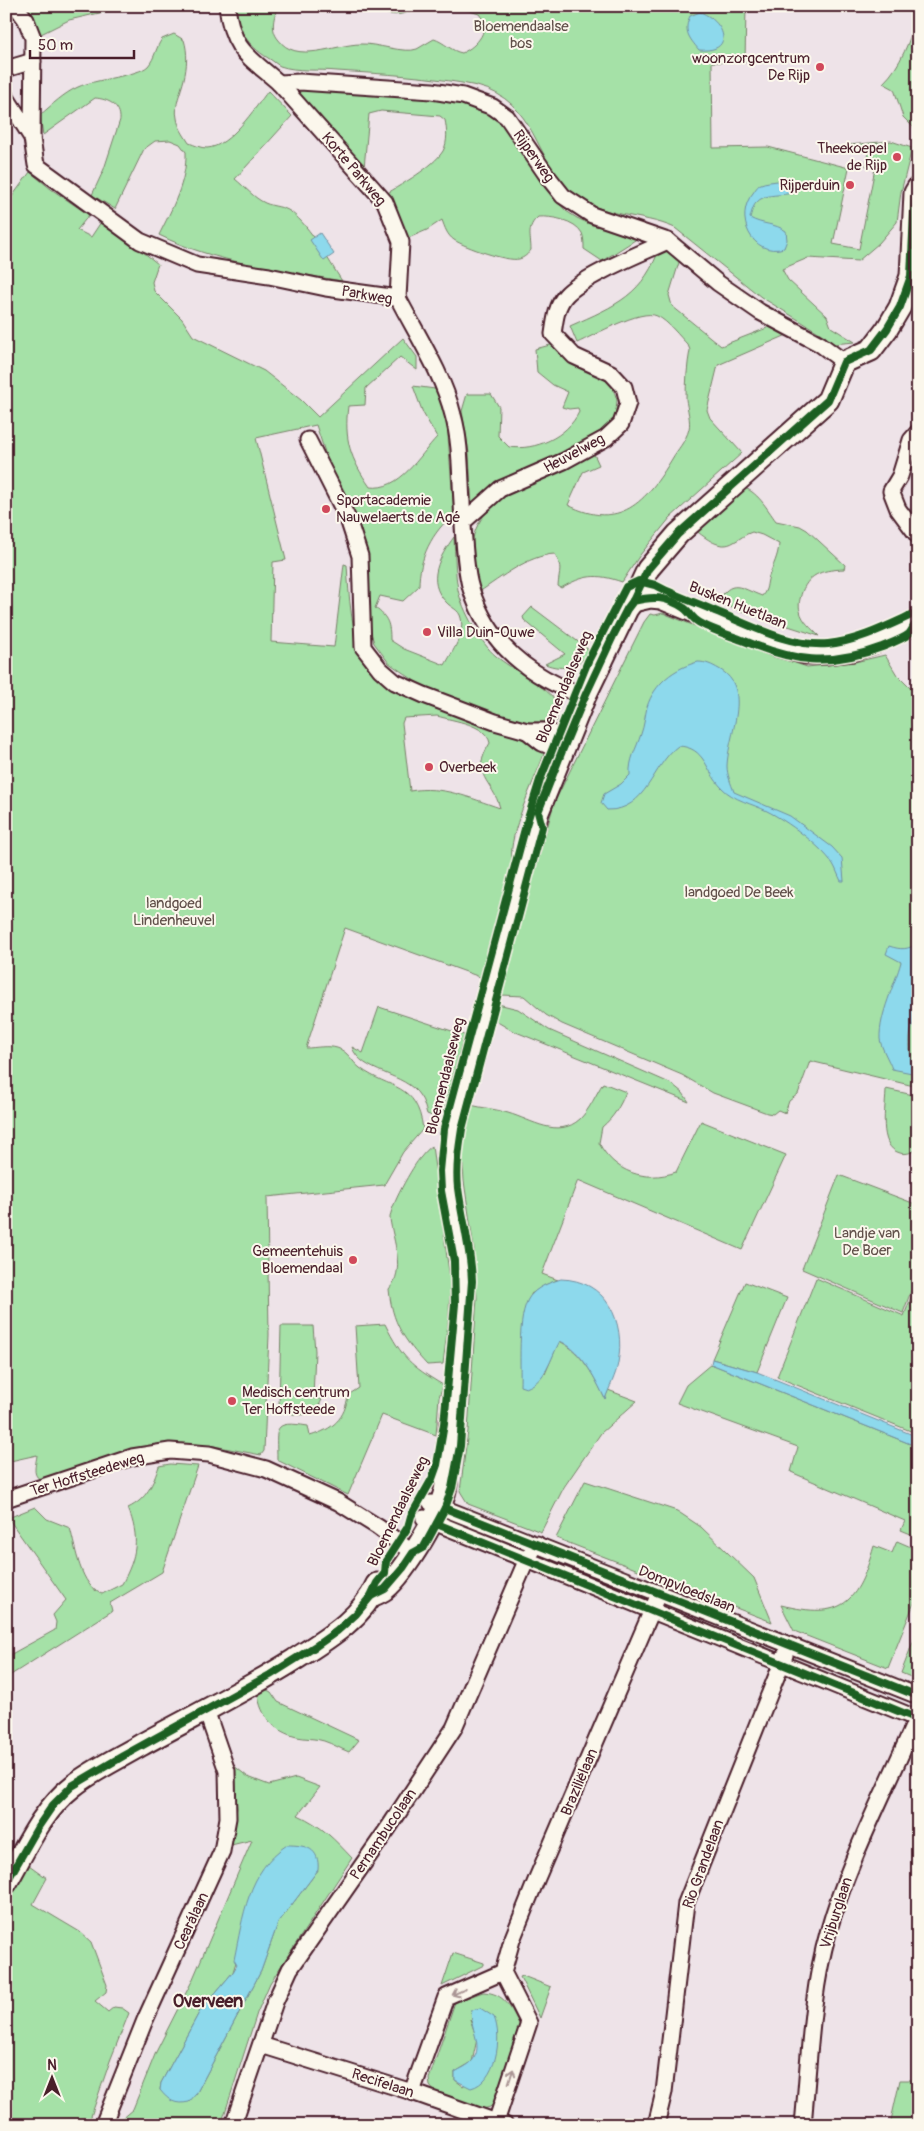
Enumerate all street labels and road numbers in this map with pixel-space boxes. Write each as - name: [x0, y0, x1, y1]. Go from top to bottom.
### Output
- street label: Rijperweg: [509, 126, 559, 186]
- street label: Korte Parkweg: [317, 129, 390, 210]
- street label: Parkweg: [340, 282, 394, 309]
- street label: Heuvelweg: [540, 429, 608, 477]
- street label: Busken Huetlaan: [686, 577, 790, 634]
- street label: Bloemendaalseweg: [532, 628, 597, 746]
- street label: Bloemendaalseweg: [422, 1015, 469, 1137]
- street label: Ter Hoffsteedeweg: [28, 1448, 146, 1501]
- street label: Bloemendaalseweg: [364, 1453, 433, 1569]
- street label: Dompvloedslaan: [636, 1561, 738, 1618]
- street label: Braziliëlaan: [557, 1746, 602, 1819]
- street label: Pernambucolaan: [346, 1785, 421, 1884]
- street label: Rio Grandelaan: [679, 1817, 728, 1911]
- street label: Vrijburglaan: [816, 1875, 857, 1951]
- street label: Cearálaan: [170, 1889, 213, 1953]
- street label: Recifelaan: [349, 2064, 416, 2102]

